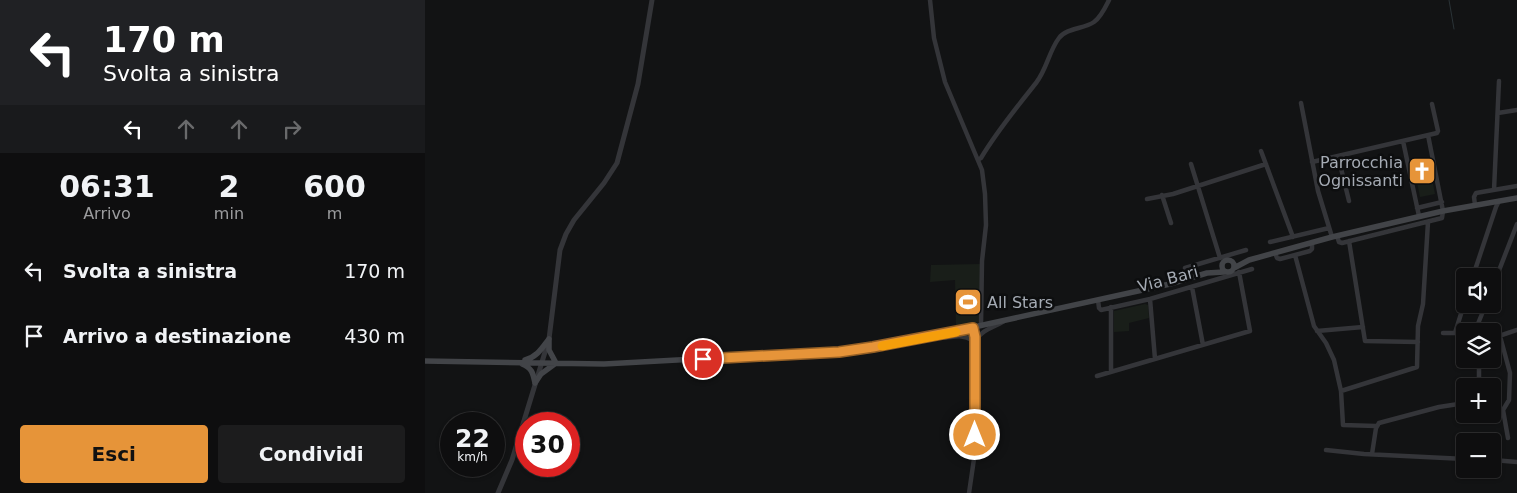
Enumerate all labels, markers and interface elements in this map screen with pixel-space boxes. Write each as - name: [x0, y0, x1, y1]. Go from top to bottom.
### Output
- icon: left: [20, 20, 85, 85]
- text: 170 m: [103, 20, 225, 60]
- text: Svolta a sinistra: [103, 61, 279, 86]
- icon: left: [119, 115, 147, 143]
- icon: ahead: [172, 115, 200, 143]
- icon: ahead: [225, 115, 253, 143]
- icon: right: [278, 115, 306, 143]
- place label: Parrocchia Ognissanti: [1318, 153, 1403, 190]
- church icon: Parrocchia Ognissanti: [1407, 156, 1437, 186]
- text: 06:31: [59, 169, 155, 204]
- text: 2: [218, 169, 239, 204]
- text: 600: [303, 169, 366, 204]
- text: Arrivo: [83, 204, 131, 223]
- text: min: [214, 204, 244, 223]
- text: m: [327, 204, 342, 223]
- icon: left: [20, 257, 48, 285]
- text: Svolta a sinistra: [63, 260, 237, 282]
- text: 170 m: [344, 260, 405, 282]
- street label: Via Bari: [1136, 262, 1200, 296]
- map controls: [1456, 268, 1501, 478]
- button: sound: [1456, 268, 1501, 313]
- sports icon: All Stars: [953, 287, 983, 317]
- place label: All Stars: [987, 293, 1053, 312]
- icon: arrive: [20, 322, 48, 350]
- button: layers: [1456, 323, 1501, 368]
- text: Arrivo a destinazione: [63, 325, 291, 347]
- text: 430 m: [344, 325, 405, 347]
- pin: [682, 338, 724, 380]
- icon: arrive: [689, 345, 717, 373]
- button: +: [1456, 378, 1501, 423]
- position arrow: [948, 408, 1000, 460]
- speed limit sign: 30: [515, 412, 580, 477]
- text: 22: [455, 424, 490, 453]
- button: Esci: [20, 425, 208, 483]
- button: Condividi: [218, 425, 405, 483]
- button: −: [1456, 433, 1501, 478]
- text: km/h: [457, 450, 488, 464]

